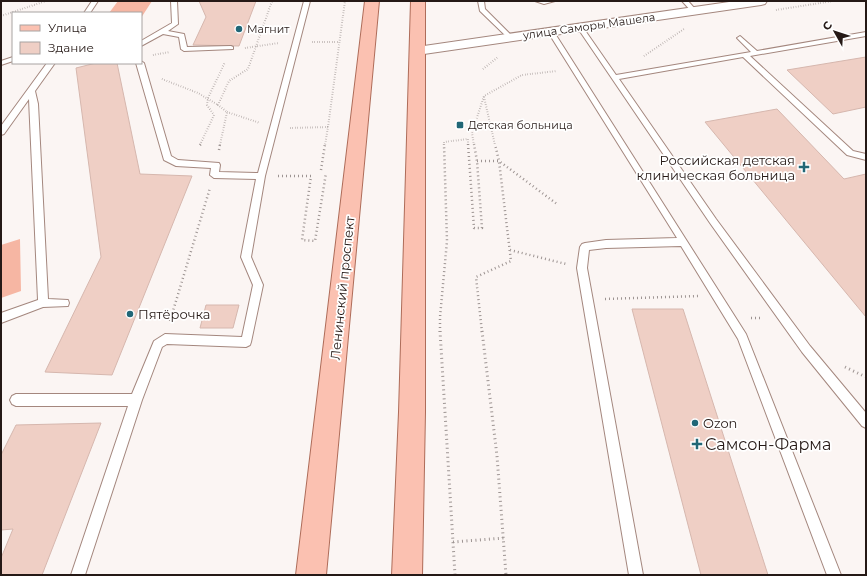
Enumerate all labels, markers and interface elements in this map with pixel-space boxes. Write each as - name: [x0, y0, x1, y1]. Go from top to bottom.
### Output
- street label: улица Саморы Машела: [521, 10, 656, 42]
- legend: [12, 12, 142, 64]
- north arrow: [815, 12, 855, 52]
- text: С: [819, 18, 835, 33]
- text: Улица: [48, 20, 87, 35]
- place label: Магнит: [247, 22, 290, 36]
- marker: Магнит: [234, 24, 244, 34]
- text: Здание: [48, 40, 94, 55]
- place label: Детская больница: [468, 118, 573, 132]
- marker: Детская больница: [455, 120, 465, 130]
- place label: Российская детская клиническая больница: [637, 152, 795, 183]
- marker: Российская детская клиническая больница: [798, 161, 810, 173]
- street label: Ленинский проспект: [326, 214, 358, 361]
- place label: Пятёрочка: [138, 306, 210, 322]
- marker: Пятёрочка: [125, 309, 135, 319]
- place label: Ozon: [703, 415, 737, 431]
- marker: Ozon: [690, 418, 700, 428]
- place label: Самсон-Фарма: [705, 435, 831, 454]
- marker: Самсон-Фарма: [692, 439, 702, 449]

